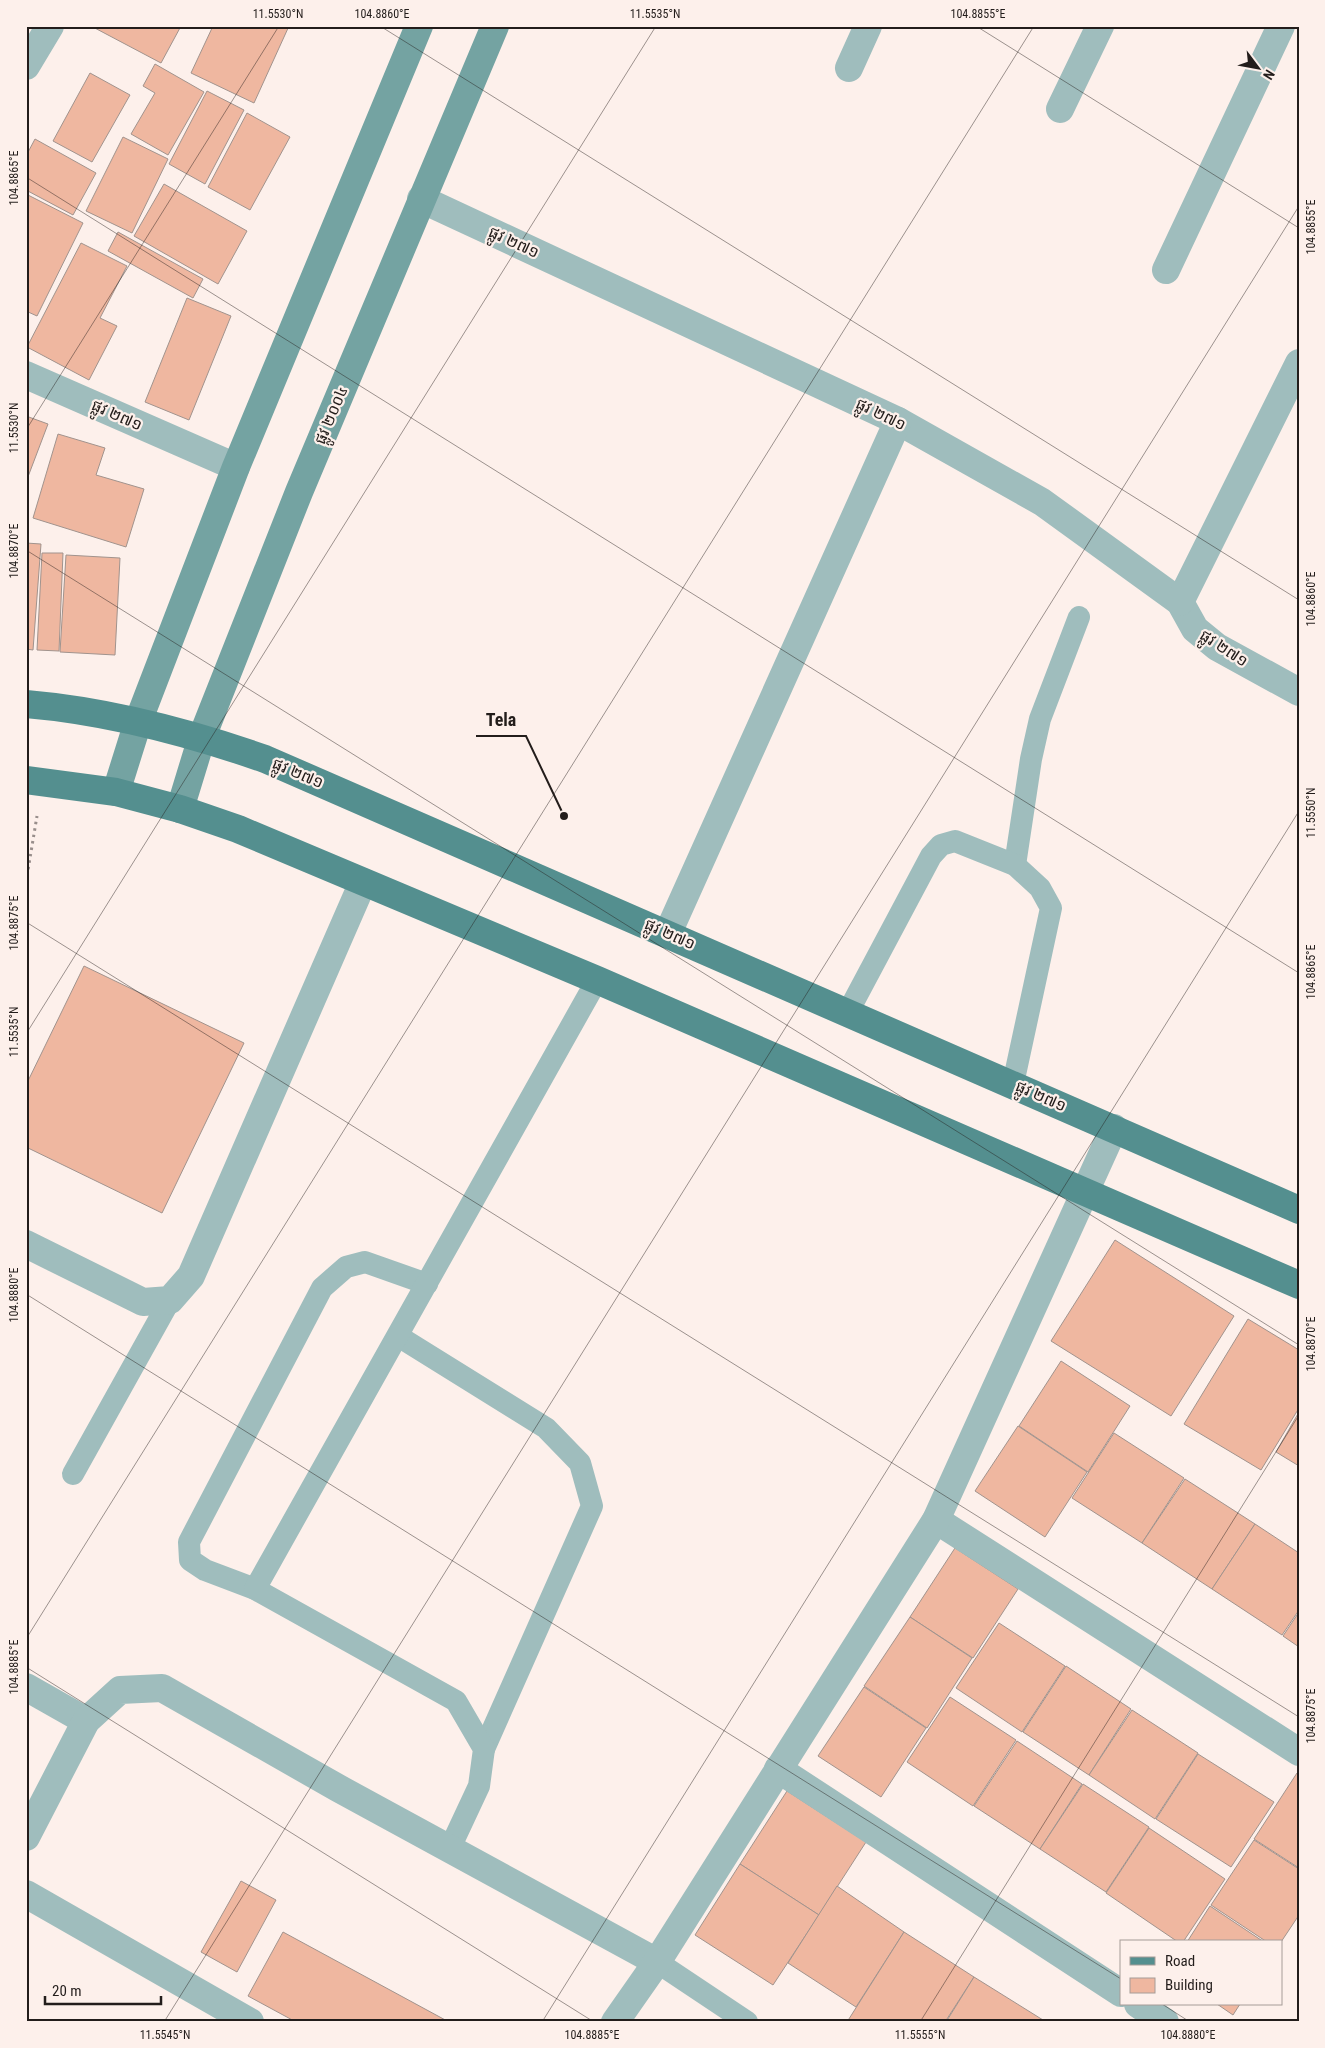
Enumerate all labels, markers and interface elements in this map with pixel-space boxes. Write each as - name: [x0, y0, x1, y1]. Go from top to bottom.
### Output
- text: 11.5530°N: [253, 7, 303, 21]
- text: 104.8860°E: [354, 7, 410, 21]
- text: 11.5535°N: [630, 7, 680, 21]
- text: 104.8855°E: [950, 7, 1006, 21]
- north arrow: [1232, 42, 1282, 92]
- text: N: [1260, 67, 1278, 83]
- text: 104.8865°E: [7, 150, 21, 206]
- text: 104.8855°E: [1304, 199, 1318, 255]
- street label: ផ្លូវ ២៧១: [484, 222, 542, 266]
- street label: ផ្លូវ ២០០៤: [310, 383, 356, 449]
- street label: ផ្លូវ ២៧១: [851, 394, 909, 439]
- street label: ផ្លូវ ២៧១: [87, 395, 145, 439]
- text: 11.5530°N: [7, 403, 21, 453]
- text: 104.8870°E: [7, 523, 21, 579]
- text: 104.8860°E: [1304, 571, 1318, 627]
- street label: ផ្លូវ ២៧១: [1194, 625, 1252, 675]
- callout: Tela: [476, 703, 526, 736]
- text: Tela: [486, 709, 516, 730]
- street label: ផ្លូវ ២៧១: [268, 754, 326, 797]
- text: 11.5550°N: [1304, 788, 1318, 838]
- text: 104.8875°E: [7, 895, 21, 951]
- street label: ផ្លូវ ២៧១: [640, 914, 698, 958]
- text: 104.8865°E: [1304, 944, 1318, 1000]
- text: 11.5535°N: [7, 1007, 21, 1057]
- street label: ផ្លូវ ២៧១: [1011, 1076, 1069, 1120]
- text: 104.8880°E: [7, 1267, 21, 1323]
- text: 104.8870°E: [1304, 1316, 1318, 1372]
- text: 104.8885°E: [7, 1639, 21, 1695]
- text: 104.8875°E: [1304, 1688, 1318, 1744]
- legend: [1120, 1940, 1282, 2006]
- text: Road: [1165, 1952, 1195, 1970]
- scale bar: [45, 1973, 161, 2005]
- text: Building: [1165, 1976, 1213, 1994]
- text: 20 m: [52, 1982, 82, 2000]
- text: 11.5545°N: [140, 2028, 190, 2042]
- text: 104.8885°E: [564, 2028, 620, 2042]
- text: 11.5555°N: [895, 2028, 945, 2042]
- text: 104.8880°E: [1160, 2028, 1216, 2042]

